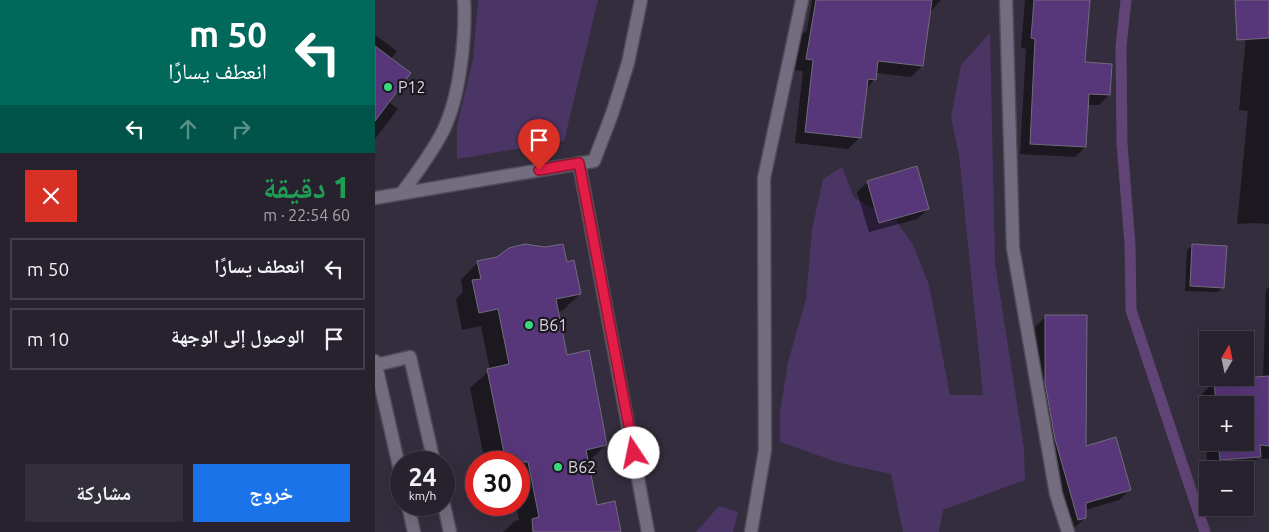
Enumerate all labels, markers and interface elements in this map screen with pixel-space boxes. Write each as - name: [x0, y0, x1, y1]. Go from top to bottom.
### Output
- text: 50 m: [189, 14, 267, 54]
- icon: left: [285, 20, 350, 85]
- text: انعطف يسارًا: [168, 58, 267, 83]
- place label: P12: [398, 78, 426, 96]
- marker: P12: [382, 81, 394, 93]
- icon: left: [121, 115, 149, 143]
- icon: ahead: [174, 115, 202, 143]
- icon: right: [227, 115, 255, 143]
- pin: [518, 119, 560, 170]
- icon: arrive: [525, 126, 553, 154]
- button: close: [25, 170, 77, 222]
- text: 1 دقيقة: [263, 170, 350, 204]
- text: 60 m · 22:54: [263, 206, 350, 224]
- text: انعطف يسارًا: [214, 255, 305, 277]
- icon: left: [320, 255, 348, 283]
- text: 50 m: [27, 258, 69, 280]
- place label: B61: [539, 316, 567, 334]
- marker: B61: [523, 319, 535, 331]
- text: الوصول إلى الوجهة: [171, 325, 305, 347]
- icon: arrive: [320, 325, 348, 353]
- text: 10 m: [27, 328, 69, 350]
- north arrow: [1199, 331, 1254, 386]
- map controls: [1199, 331, 1254, 516]
- button: +: [1199, 396, 1254, 451]
- position arrow: [607, 426, 659, 478]
- speed limit sign: 30: [465, 451, 530, 516]
- place label: B62: [568, 458, 596, 476]
- marker: B62: [552, 461, 564, 473]
- button: −: [1199, 461, 1254, 516]
- text: 24: [408, 463, 437, 491]
- button: مشاركة: [25, 464, 183, 522]
- button: خروج: [193, 464, 350, 522]
- text: km/h: [409, 489, 436, 502]

